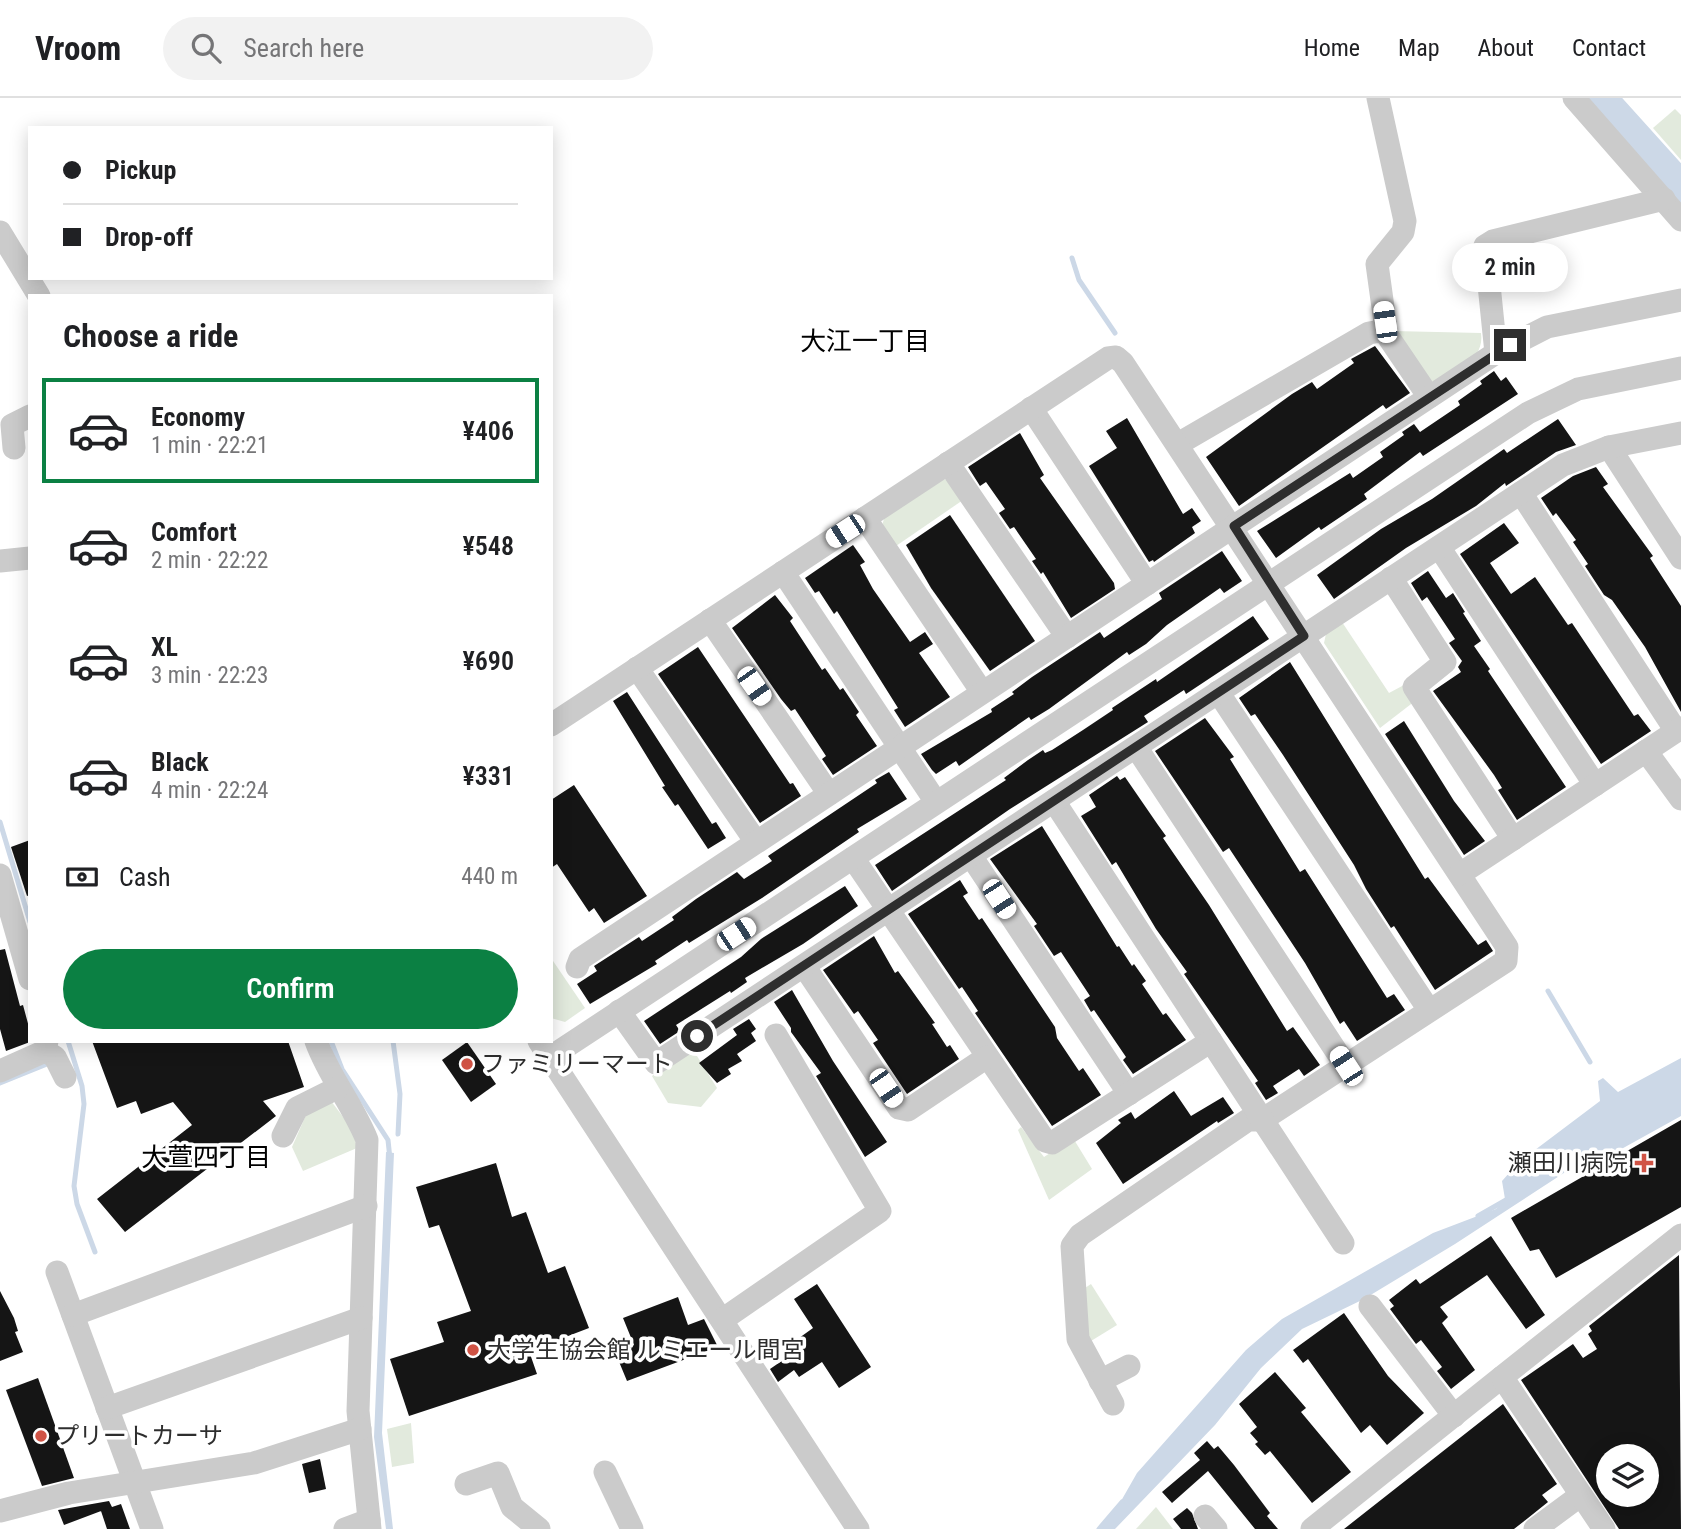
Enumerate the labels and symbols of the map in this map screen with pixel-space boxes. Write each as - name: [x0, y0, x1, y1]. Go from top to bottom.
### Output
- callout: 2 min: [1452, 244, 1568, 292]
- car: [1372, 300, 1399, 344]
- district label: 大江一丁目: [800, 326, 930, 356]
- route end: [1494, 329, 1526, 361]
- car: [822, 511, 869, 551]
- car: [734, 663, 775, 709]
- car: [979, 876, 1020, 922]
- car: [713, 914, 760, 954]
- route start: [681, 1020, 713, 1052]
- car: [1326, 1043, 1367, 1089]
- place label: ファミリーマート: [481, 1050, 673, 1078]
- marker: ファミリーマート: [459, 1056, 475, 1072]
- car: [866, 1065, 907, 1111]
- district label: 大萱四丁目: [141, 1142, 271, 1172]
- place label: 瀬田川病院: [1508, 1149, 1628, 1177]
- marker: 瀬田川病院: [1634, 1153, 1654, 1173]
- place label: 大学生協会館 ルミエール間宮: [487, 1336, 805, 1364]
- marker: 大学生協会館 ルミエール間宮: [465, 1342, 481, 1358]
- place label: プリートカーサ: [55, 1422, 223, 1450]
- marker: プリートカーサ: [33, 1428, 49, 1444]

